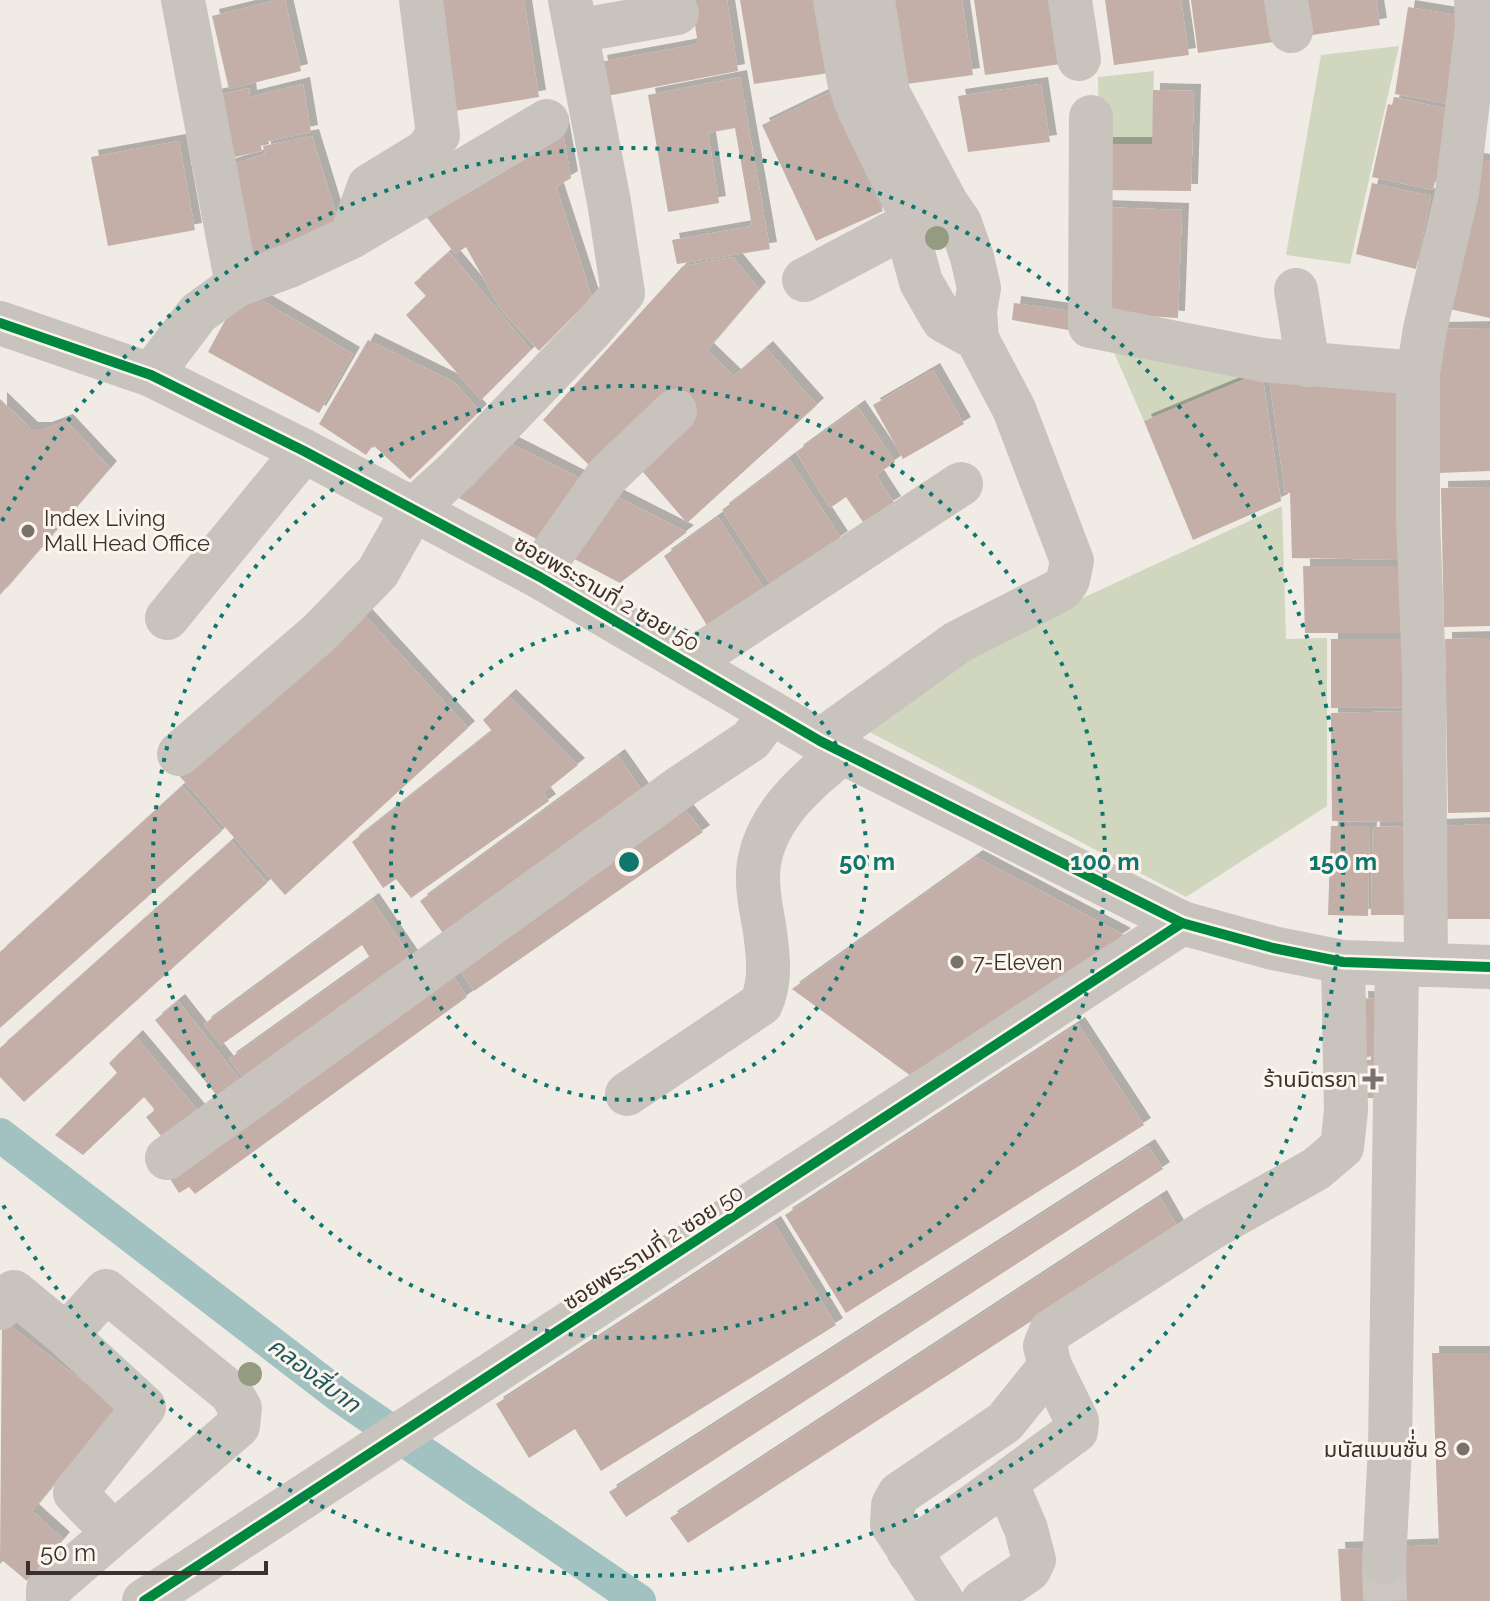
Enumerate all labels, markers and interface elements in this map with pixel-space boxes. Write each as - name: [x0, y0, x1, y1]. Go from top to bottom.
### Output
- place label: Index Living Mall Head Office: [44, 505, 210, 556]
- marker: Index Living Mall Head Office: [19, 522, 37, 540]
- street label: ซอยพระรามที่ 2 ซอย 50: [510, 528, 705, 657]
- text: 50 m: [839, 847, 895, 876]
- text: 100 m: [1070, 847, 1140, 876]
- text: 150 m: [1309, 847, 1377, 876]
- centre of rings: [615, 848, 643, 876]
- place label: 7-Eleven: [973, 949, 1062, 975]
- marker: 7-Eleven: [948, 953, 966, 971]
- place label: ร้านมิตรยา: [1264, 1066, 1357, 1092]
- marker: ร้านมิตรยา: [1364, 1070, 1382, 1088]
- street label: ซอยพระรามที่ 2 ซอย 50: [557, 1177, 748, 1315]
- water label: คลองสี่บาท: [263, 1329, 368, 1419]
- place label: มนัสแมนชั่่น 8: [1324, 1429, 1447, 1462]
- marker: มนัสแมนชั่่น 8: [1454, 1440, 1472, 1458]
- scale bar: [28, 1525, 266, 1575]
- text: 50 m: [40, 1538, 96, 1567]

